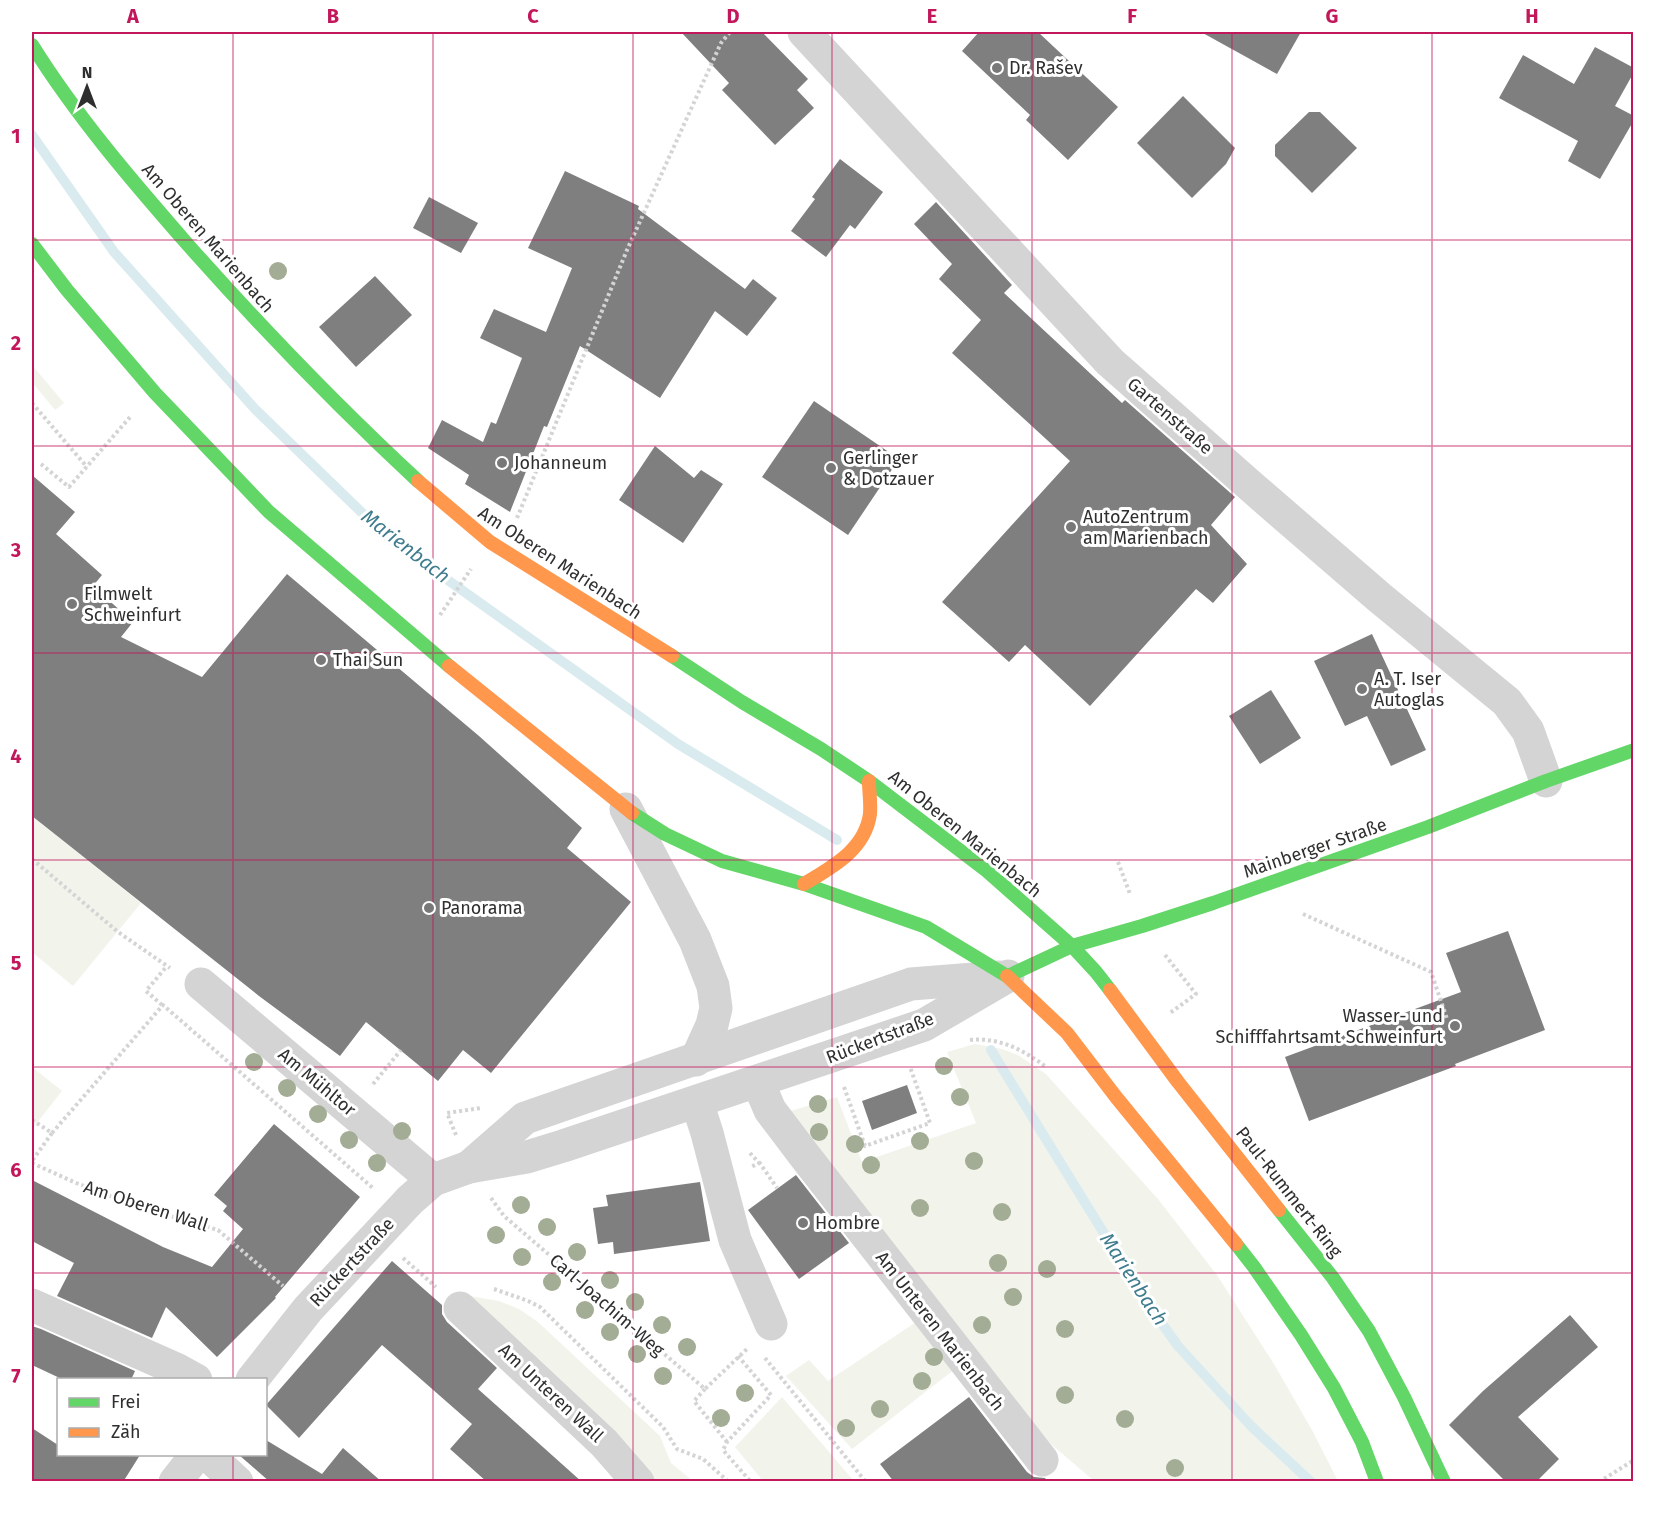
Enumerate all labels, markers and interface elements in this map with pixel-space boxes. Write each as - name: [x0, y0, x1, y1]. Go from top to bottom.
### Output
- text: A: [126, 4, 140, 28]
- text: B: [327, 4, 339, 28]
- text: C: [527, 4, 539, 28]
- text: D: [726, 4, 740, 28]
- text: E: [927, 4, 937, 28]
- text: F: [1127, 4, 1137, 28]
- text: G: [1326, 4, 1338, 28]
- text: H: [1525, 4, 1539, 28]
- north arrow: [57, 57, 117, 117]
- place label: Dr. Rašev: [1009, 57, 1083, 79]
- marker: Dr. Rašev: [990, 61, 1004, 75]
- text: N: [82, 63, 92, 82]
- text: 1: [11, 124, 21, 148]
- street label: Am Oberen Marienbach: [137, 159, 279, 317]
- text: 2: [11, 331, 21, 355]
- street label: Gartenstraße: [1123, 373, 1217, 459]
- place label: Gerlinger & Dotzauer: [843, 447, 934, 490]
- place label: Johanneum: [514, 452, 607, 474]
- marker: Johanneum: [495, 456, 509, 470]
- marker: Gerlinger & Dotzauer: [824, 461, 838, 475]
- street label: Am Oberen Marienbach: [474, 502, 646, 624]
- water label: Marienbach: [357, 504, 455, 588]
- place label: AutoZentrum am Marienbach: [1083, 506, 1209, 549]
- marker: AutoZentrum am Marienbach: [1064, 520, 1078, 534]
- text: 3: [10, 538, 21, 562]
- place label: Filmwelt Schweinfurt: [84, 583, 182, 626]
- marker: Filmwelt Schweinfurt: [65, 597, 79, 611]
- place label: Thai Sun: [333, 649, 403, 671]
- marker: Thai Sun: [314, 653, 328, 667]
- place label: A. T. Iser Autoglas: [1374, 668, 1444, 711]
- marker: A. T. Iser Autoglas: [1355, 682, 1369, 696]
- text: 4: [10, 744, 22, 768]
- street label: Am Oberen Marienbach: [884, 765, 1046, 903]
- street label: Mainberger Straße: [1240, 813, 1390, 883]
- place label: Panorama: [441, 897, 523, 919]
- marker: Panorama: [422, 901, 436, 915]
- text: 5: [11, 951, 22, 975]
- place label: Wasser- und Schifffahrtsamt Schweinfurt: [1216, 1005, 1444, 1048]
- street label: Rückertstraße: [823, 1007, 937, 1069]
- marker: Wasser- und Schifffahrtsamt Schweinfurt: [1448, 1019, 1462, 1033]
- street label: Am Mühltor: [274, 1043, 360, 1121]
- street label: Paul-Rummert-Ring: [1231, 1122, 1347, 1262]
- text: 6: [10, 1158, 22, 1182]
- street label: Am Oberen Wall: [81, 1176, 211, 1236]
- place label: Hombre: [815, 1212, 880, 1234]
- street label: Rückertstraße: [305, 1213, 399, 1311]
- marker: Hombre: [796, 1216, 810, 1230]
- water label: Marienbach: [1095, 1228, 1173, 1330]
- street label: Am Unteren Marienbach: [871, 1247, 1009, 1415]
- street label: Carl-Joachim-Weg: [545, 1249, 669, 1361]
- street label: Am Unteren Wall: [494, 1339, 608, 1447]
- text: 7: [11, 1364, 21, 1388]
- legend: [57, 1378, 267, 1456]
- text: Frei: [111, 1391, 141, 1413]
- text: Zäh: [111, 1421, 140, 1443]

